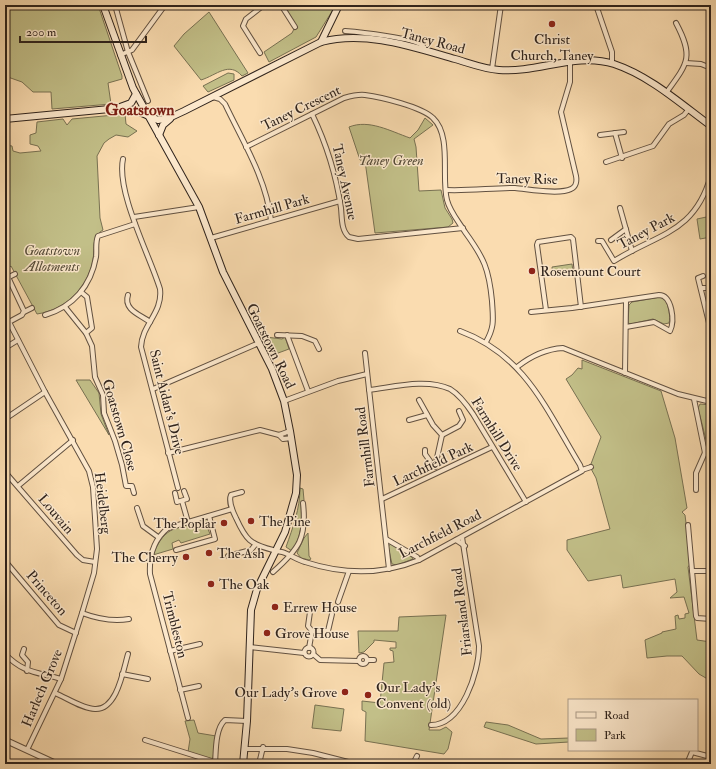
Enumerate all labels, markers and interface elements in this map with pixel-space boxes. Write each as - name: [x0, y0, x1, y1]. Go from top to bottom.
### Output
- scale bar: [20, 18, 146, 44]
- marker: Christ Church, Taney: [547, 19, 557, 29]
- street label: Taney Road: [399, 24, 467, 59]
- text: 200 m: [26, 25, 57, 40]
- place label: Christ Church, Taney: [511, 31, 594, 65]
- street label: Taney Crescent: [259, 81, 344, 135]
- district label: Goatstown: [105, 100, 175, 120]
- street label: Taney Avenue: [328, 142, 361, 222]
- park label: Taney Green: [358, 152, 424, 169]
- street label: Taney Rise: [496, 170, 558, 189]
- street label: Farmhill Park: [233, 190, 312, 228]
- street label: Taney Park: [615, 209, 678, 254]
- park label: Goatstown Allotments: [23, 242, 81, 275]
- place label: Rosemount Court: [540, 263, 641, 280]
- marker: Rosemount Court: [527, 266, 537, 276]
- street label: Goatstown Road: [243, 301, 299, 392]
- street label: Saint Aidan's Drive: [146, 348, 188, 456]
- street label: Goatstown Close: [99, 377, 141, 473]
- street label: Farmhill Drive: [468, 394, 526, 474]
- street label: Farmhill Road: [352, 406, 378, 488]
- street label: Larchfield Park: [390, 438, 476, 490]
- street label: Heidelberg: [91, 471, 115, 536]
- street label: Louvain: [34, 491, 78, 537]
- street label: Larchfield Road: [396, 506, 484, 562]
- place label: The Pine: [259, 513, 311, 530]
- place label: The Poplar: [153, 515, 217, 533]
- marker: The Pine: [246, 516, 256, 526]
- marker: The Poplar: [219, 518, 229, 528]
- place label: The Ash: [217, 545, 265, 562]
- marker: The Ash: [204, 548, 214, 558]
- place label: The Cherry: [111, 549, 179, 567]
- marker: The Cherry: [181, 552, 191, 562]
- street label: Princeton: [23, 567, 71, 619]
- street label: Friarsland Road: [448, 567, 476, 657]
- place label: The Oak: [219, 576, 270, 593]
- marker: The Oak: [206, 579, 216, 589]
- street label: Trimbleston: [159, 590, 191, 660]
- place label: Errew House: [283, 599, 357, 616]
- marker: Errew House: [270, 602, 280, 612]
- place label: Grove House: [275, 625, 349, 642]
- marker: Grove House: [262, 628, 272, 638]
- street label: Harlech Grove: [18, 646, 66, 730]
- place label: Our Lady's Convent (old): [376, 679, 451, 712]
- place label: Our Lady's Grove: [235, 684, 337, 702]
- marker: Our Lady's Grove: [340, 687, 350, 697]
- marker: Our Lady's Convent (old): [363, 690, 373, 700]
- legend: [568, 699, 698, 751]
- text: Road: [604, 708, 629, 723]
- text: Park: [604, 728, 626, 743]

